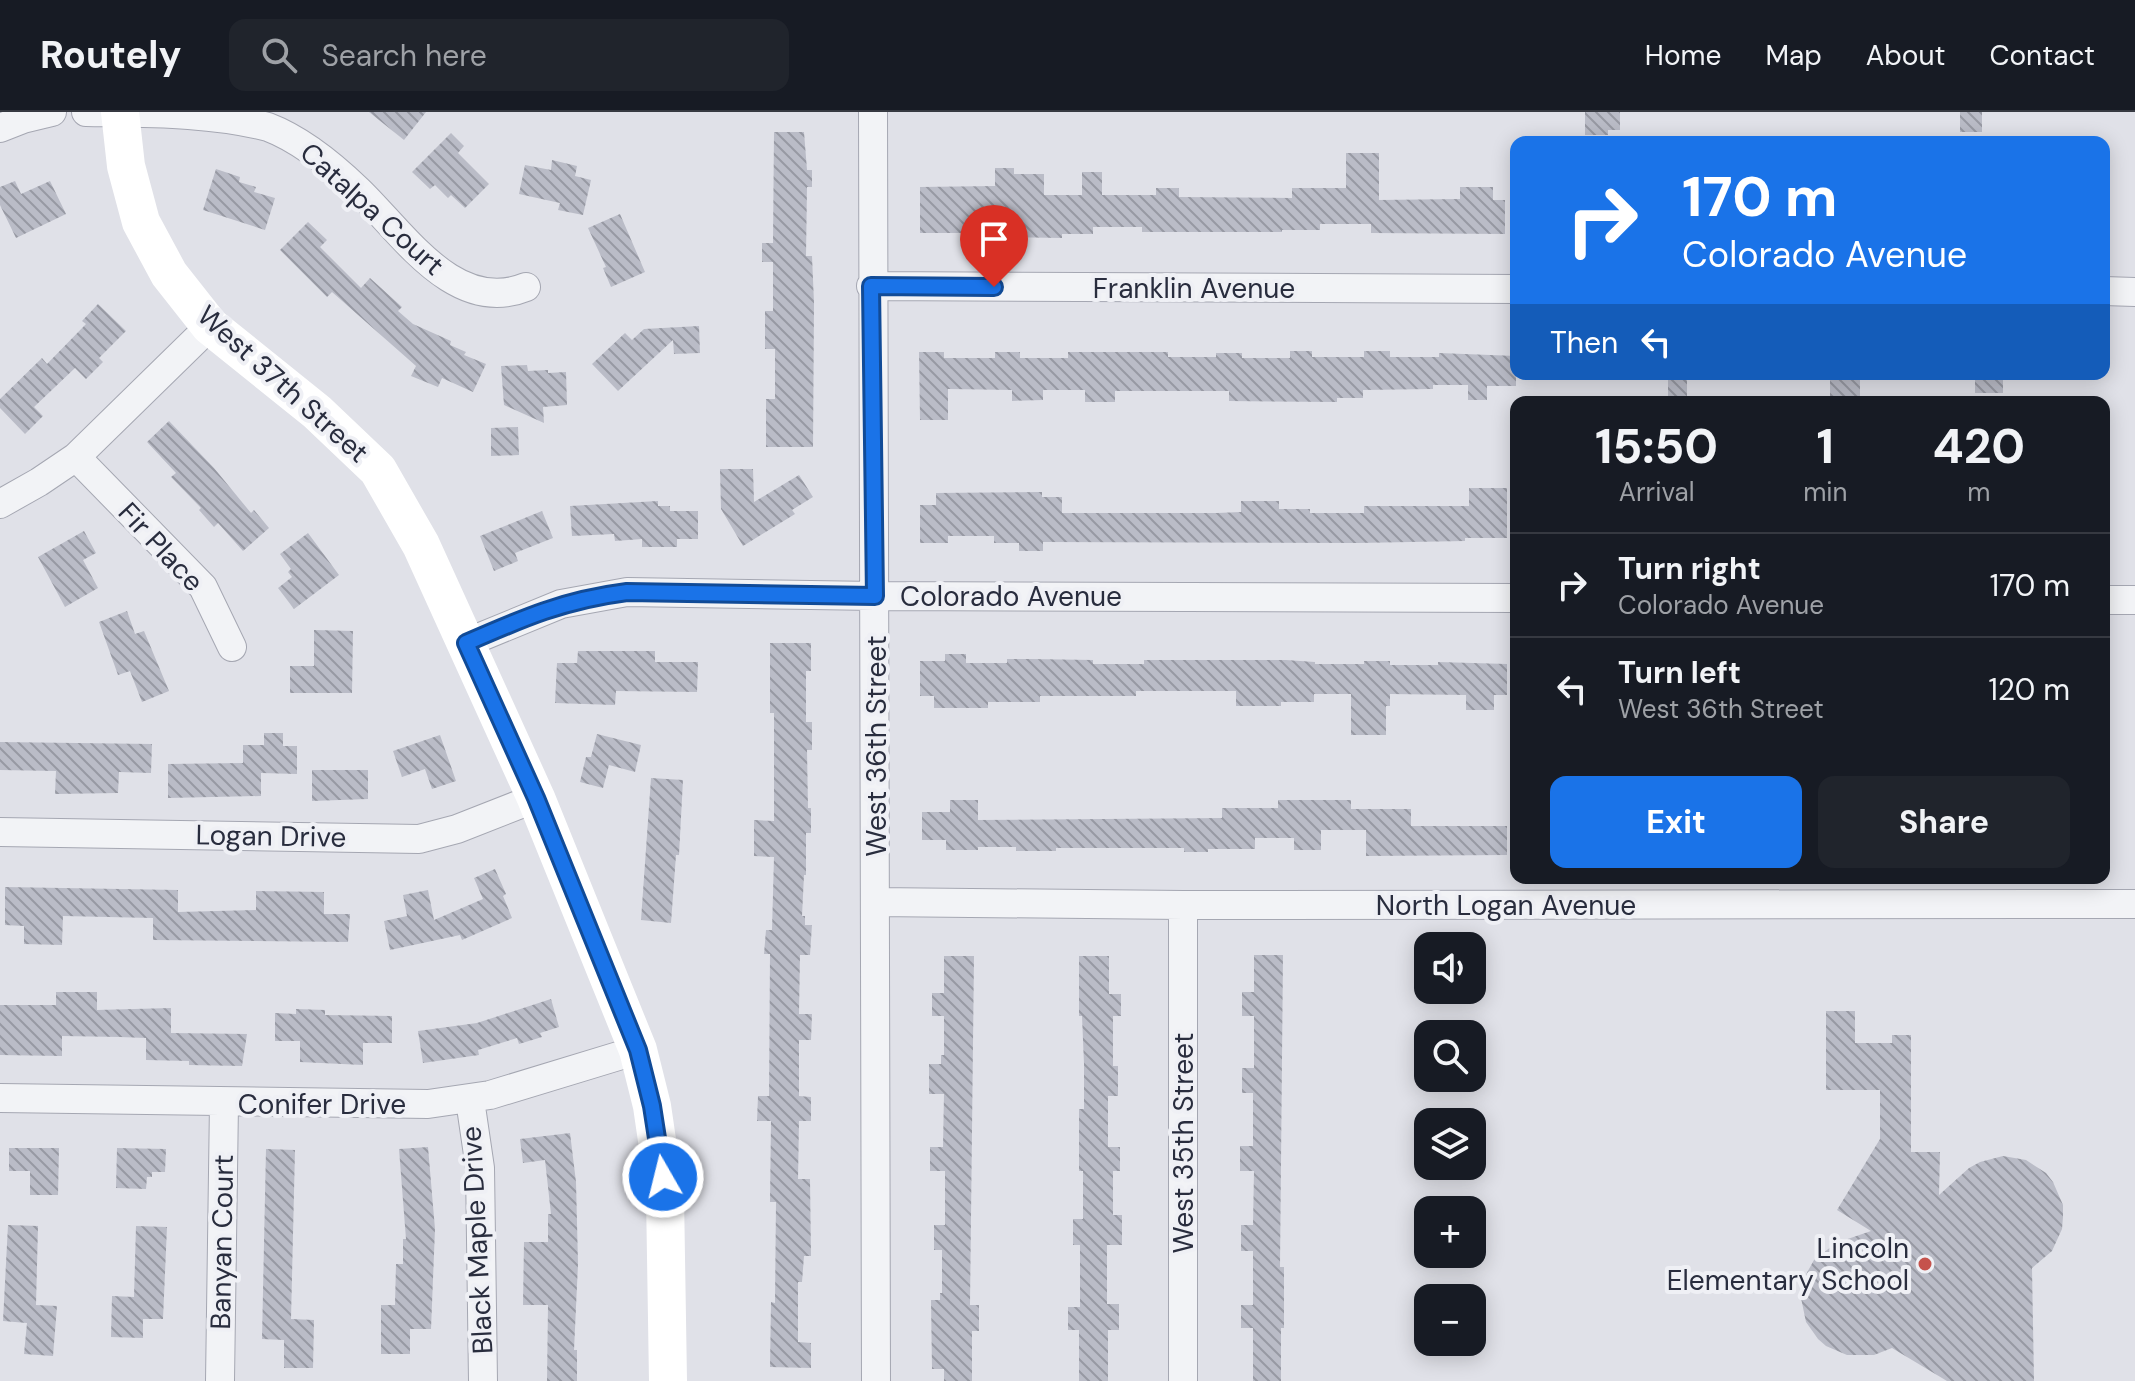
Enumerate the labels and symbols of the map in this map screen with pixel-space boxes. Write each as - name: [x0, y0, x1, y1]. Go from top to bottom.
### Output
- street label: Catalpa Court: [292, 134, 452, 284]
- pin: [960, 205, 1028, 287]
- street label: Franklin Avenue: [1093, 270, 1295, 307]
- street label: West 37th Street: [189, 297, 377, 471]
- street label: Fir Place: [110, 494, 212, 600]
- street label: Colorado Avenue: [900, 578, 1122, 615]
- street label: West 36th Street: [858, 635, 895, 857]
- street label: Logan Drive: [195, 816, 347, 856]
- street label: North Logan Avenue: [1376, 887, 1636, 924]
- street label: West 35th Street: [1165, 1033, 1202, 1253]
- street label: Conifer Drive: [238, 1086, 406, 1123]
- street label: Black Maple Drive: [453, 1125, 501, 1355]
- position arrow: [621, 1135, 705, 1219]
- street label: Banyan Court: [202, 1154, 242, 1330]
- place label: Lincoln Elementary School: [1667, 1230, 1909, 1299]
- marker: Lincoln Elementary School: [1916, 1255, 1934, 1273]

